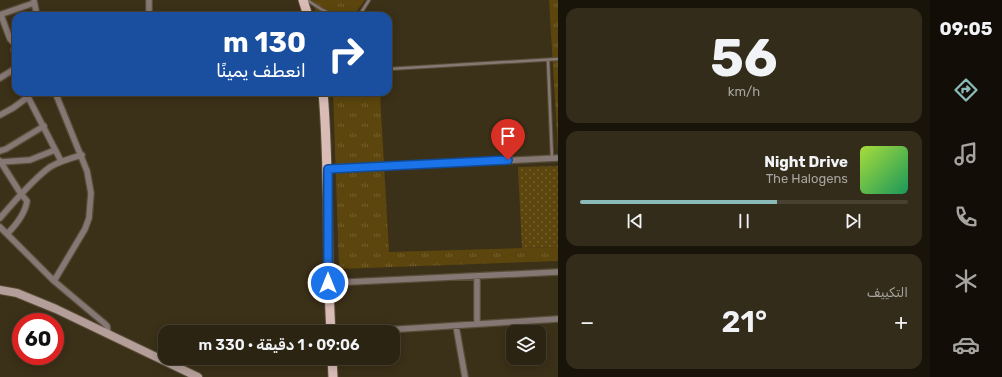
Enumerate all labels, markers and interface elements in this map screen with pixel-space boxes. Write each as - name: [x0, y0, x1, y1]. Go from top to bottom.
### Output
- text: 09:05: [940, 18, 992, 40]
- text: 130 m: [223, 26, 306, 59]
- text: 56: [710, 27, 778, 89]
- icon: right: [320, 28, 372, 80]
- text: انعطف يمينًا: [216, 60, 306, 82]
- icon: directions: [952, 76, 980, 104]
- text: km/h: [728, 84, 760, 99]
- pin: [491, 119, 525, 160]
- icon: arrive: [497, 125, 519, 147]
- icon: music: [952, 140, 980, 168]
- text: Night Drive: [764, 153, 848, 171]
- text: The Halogens: [766, 171, 848, 186]
- icon: phone: [952, 203, 980, 231]
- icon: previous: [624, 210, 646, 232]
- icon: pause: [733, 210, 755, 232]
- icon: next: [842, 210, 864, 232]
- position arrow: [307, 262, 349, 304]
- icon: climate: [952, 267, 980, 295]
- text: التكييف: [867, 285, 908, 300]
- text: 21°: [722, 304, 767, 340]
- text: −: [580, 309, 594, 336]
- text: +: [894, 309, 908, 336]
- speed limit sign: 60: [12, 313, 64, 365]
- map controls: [506, 325, 546, 365]
- button: layers: [506, 325, 546, 365]
- icon: car: [952, 331, 980, 359]
- text: 09:06 · 1 دقيقة · 330 m: [198, 336, 360, 354]

